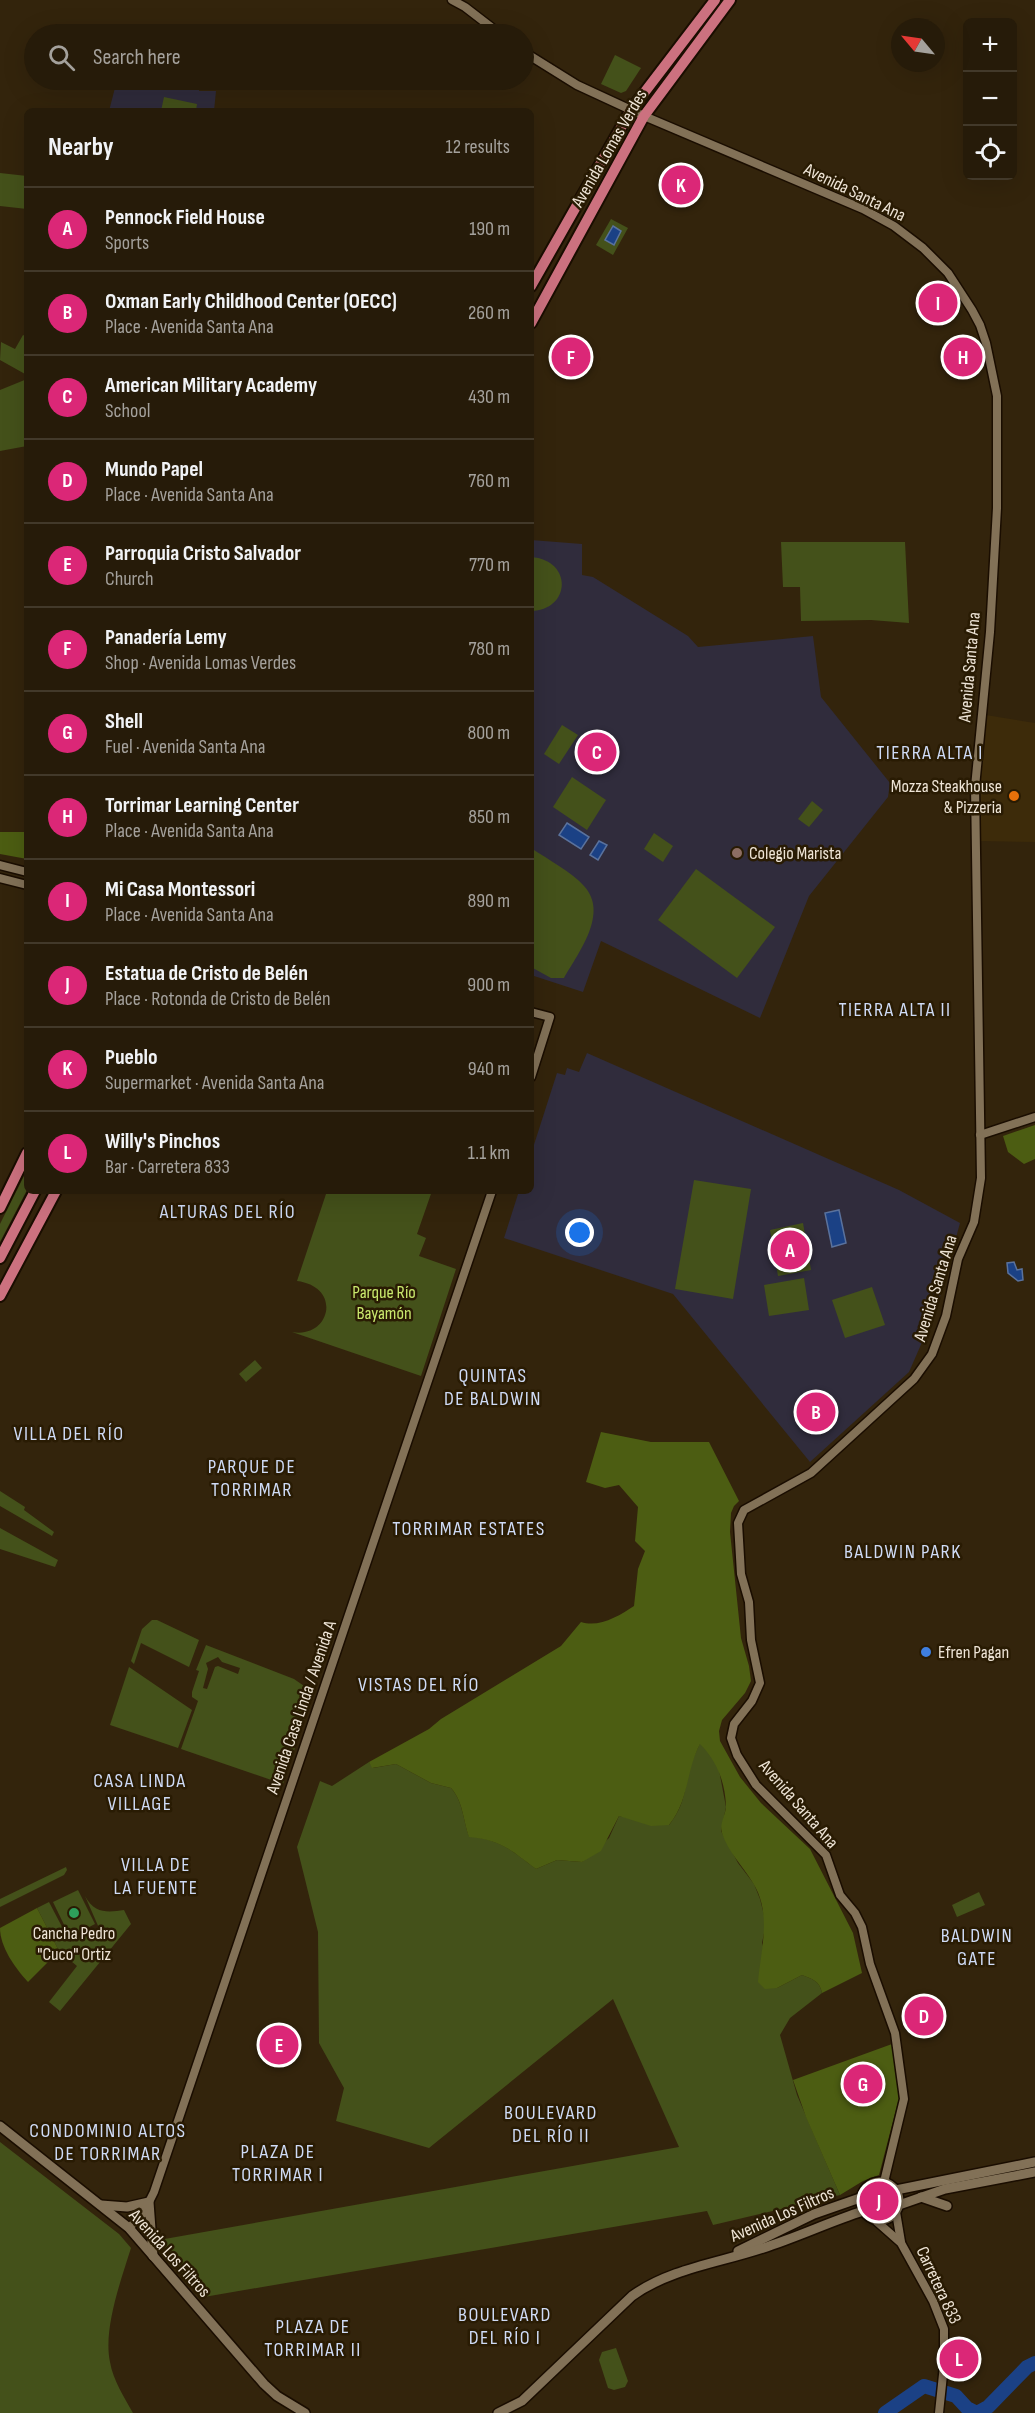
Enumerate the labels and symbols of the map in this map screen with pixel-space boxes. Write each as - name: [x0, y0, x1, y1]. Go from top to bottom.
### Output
- north arrow: [891, 18, 945, 72]
- street label: Avenida Lomas Verdes: [567, 86, 652, 212]
- street label: Avenida Santa Ana: [800, 158, 909, 226]
- pin: K: [662, 162, 700, 207]
- pin: I: [918, 280, 958, 326]
- pin: F: [552, 334, 590, 380]
- pin: H: [944, 334, 982, 380]
- street label: Avenida Santa Ana: [954, 611, 985, 724]
- pin: C: [578, 730, 616, 774]
- district label: TIERRA ALTA I: [876, 741, 984, 765]
- place label: Mozza Steakhouse & Pizzeria: [891, 776, 1002, 818]
- marker: Mozza Steakhouse & Pizzeria: [1007, 789, 1021, 803]
- place label: Colegio Marista: [749, 843, 841, 864]
- marker: Colegio Marista: [730, 846, 744, 860]
- district label: TIERRA ALTA II: [838, 998, 952, 1022]
- district label: ALTURAS DEL RÍO: [159, 1200, 296, 1224]
- your location: [565, 1218, 594, 1247]
- pin: A: [770, 1228, 810, 1272]
- street label: Avenida Santa Ana: [909, 1232, 962, 1345]
- park label: Parque Río Bayamón: [352, 1282, 416, 1324]
- district label: QUINTAS DE BALDWIN: [444, 1364, 542, 1411]
- pin: B: [796, 1390, 836, 1434]
- district label: VILLA DEL RÍO: [13, 1422, 125, 1446]
- district label: PARQUE DE TORRIMAR: [208, 1455, 296, 1502]
- district label: TORRIMAR ESTATES: [392, 1517, 546, 1541]
- district label: BALDWIN PARK: [844, 1540, 962, 1564]
- street label: Avenida Casa Linda / Avenida A: [262, 1617, 341, 1798]
- place label: Efren Pagan: [938, 1642, 1009, 1663]
- marker: Efren Pagan: [919, 1645, 933, 1659]
- district label: VISTAS DEL RÍO: [358, 1673, 480, 1697]
- street label: Avenida Santa Ana: [754, 1755, 843, 1853]
- district label: CASA LINDA VILLAGE: [93, 1769, 187, 1816]
- district label: VILLA DE LA FUENTE: [113, 1853, 199, 1900]
- marker: Cancha Pedro "Cuco" Ortiz: [67, 1906, 81, 1920]
- place label: Cancha Pedro "Cuco" Ortiz: [33, 1923, 115, 1965]
- district label: BALDWIN GATE: [941, 1924, 1013, 1971]
- pin: D: [904, 1994, 944, 2038]
- pin: E: [260, 2022, 298, 2068]
- pin: G: [844, 2062, 882, 2106]
- district label: BOULEVARD DEL RÍO II: [504, 2101, 598, 2148]
- district label: CONDOMINIO ALTOS DE TORRIMAR: [29, 2119, 187, 2166]
- district label: PLAZA DE TORRIMAR I: [232, 2140, 324, 2187]
- pin: J: [860, 2178, 898, 2224]
- street label: Avenida Los Filtros: [726, 2182, 837, 2247]
- street label: Avenida Los Filtros: [124, 2204, 215, 2302]
- street label: Carretera 833: [912, 2243, 966, 2327]
- district label: BOULEVARD DEL RÍO I: [458, 2303, 552, 2350]
- district label: PLAZA DE TORRIMAR II: [264, 2315, 362, 2362]
- pin: L: [940, 2336, 978, 2382]

